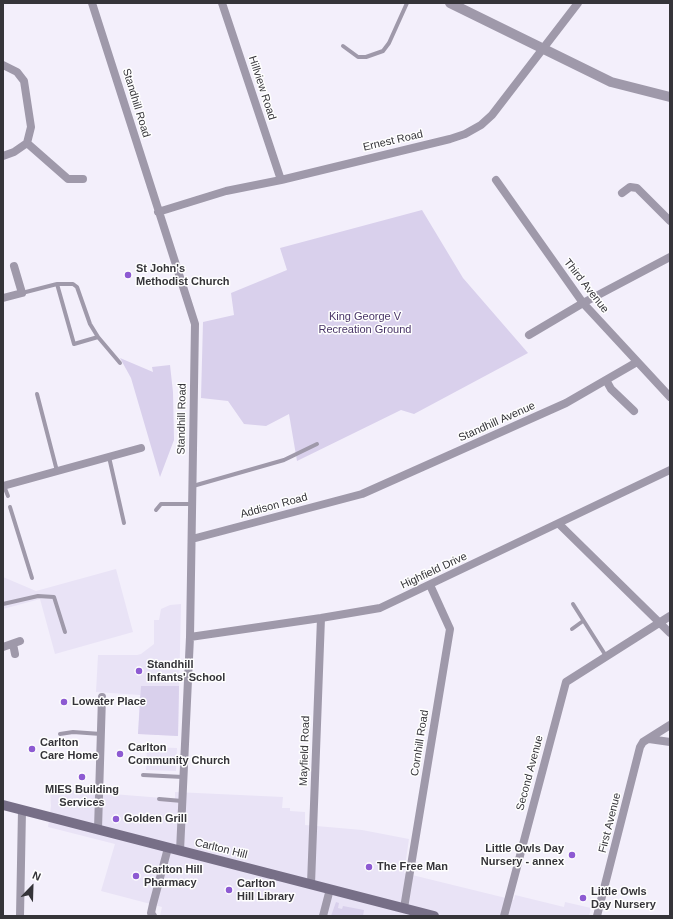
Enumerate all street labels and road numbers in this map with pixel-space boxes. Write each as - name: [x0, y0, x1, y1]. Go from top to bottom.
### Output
- street label: Hillview Road: [245, 54, 279, 122]
- street label: Standhill Road: [119, 67, 153, 139]
- street label: Ernest Road: [362, 128, 424, 154]
- street label: Third Avenue: [561, 256, 611, 316]
- street label: Standhill Road: [175, 383, 189, 455]
- street label: Standhill Avenue: [457, 399, 537, 445]
- street label: Addison Road: [239, 491, 309, 521]
- street label: Highfield Drive: [399, 550, 469, 592]
- street label: Cornhill Road: [408, 709, 432, 777]
- street label: Mayfield Road: [297, 716, 313, 786]
- street label: Second Avenue: [514, 734, 546, 812]
- street label: First Avenue: [596, 792, 624, 854]
- street label: Carlton Hill: [193, 836, 249, 862]

